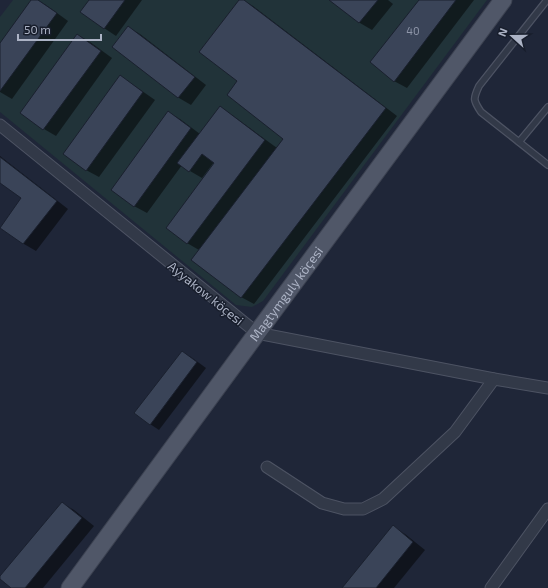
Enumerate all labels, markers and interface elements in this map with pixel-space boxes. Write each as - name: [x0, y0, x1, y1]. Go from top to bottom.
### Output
- scale bar: [18, 16, 101, 42]
- north arrow: [492, 16, 532, 56]
- text: 50 m: [24, 22, 51, 36]
- house number: 40: [406, 24, 420, 37]
- text: N: [495, 26, 510, 38]
- street label: Magtymguly köçesi: [246, 243, 326, 344]
- street label: Aýyakow köçesi: [164, 258, 247, 329]

